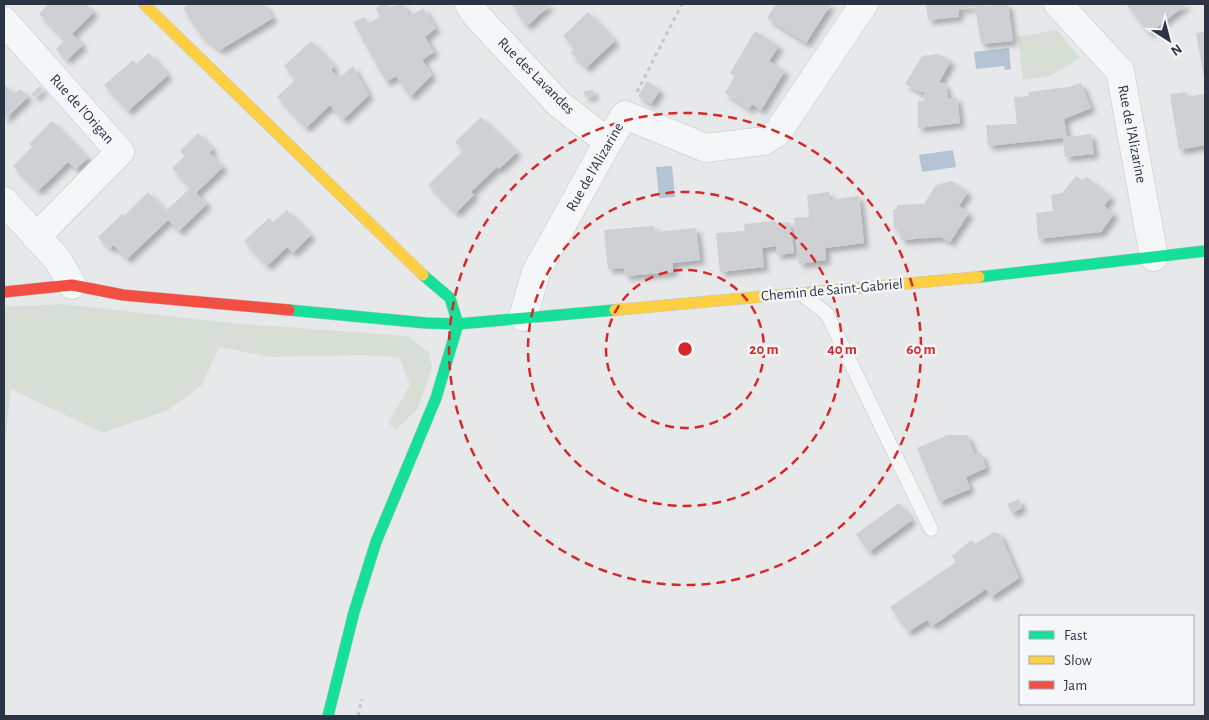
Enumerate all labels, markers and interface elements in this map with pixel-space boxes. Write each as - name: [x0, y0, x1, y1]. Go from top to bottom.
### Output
- north arrow: [1144, 15, 1194, 65]
- street label: Rue des Lavandes: [495, 35, 577, 117]
- text: N: [1168, 41, 1184, 58]
- street label: Rue de l'Origan: [47, 71, 117, 147]
- street label: Rue de l'Alizarine: [1115, 84, 1149, 184]
- street label: Rue de l'Alizarine: [564, 120, 626, 214]
- street label: Chemin de Saint-Gabriel: [761, 276, 903, 304]
- centre of rings: [676, 340, 694, 358]
- text: 20 m: [749, 342, 779, 357]
- text: 40 m: [827, 342, 857, 357]
- text: 60 m: [906, 342, 936, 357]
- legend: [1019, 615, 1194, 705]
- text: Fast: [1064, 628, 1088, 643]
- text: Slow: [1064, 653, 1092, 668]
- text: Jam: [1064, 678, 1087, 693]

